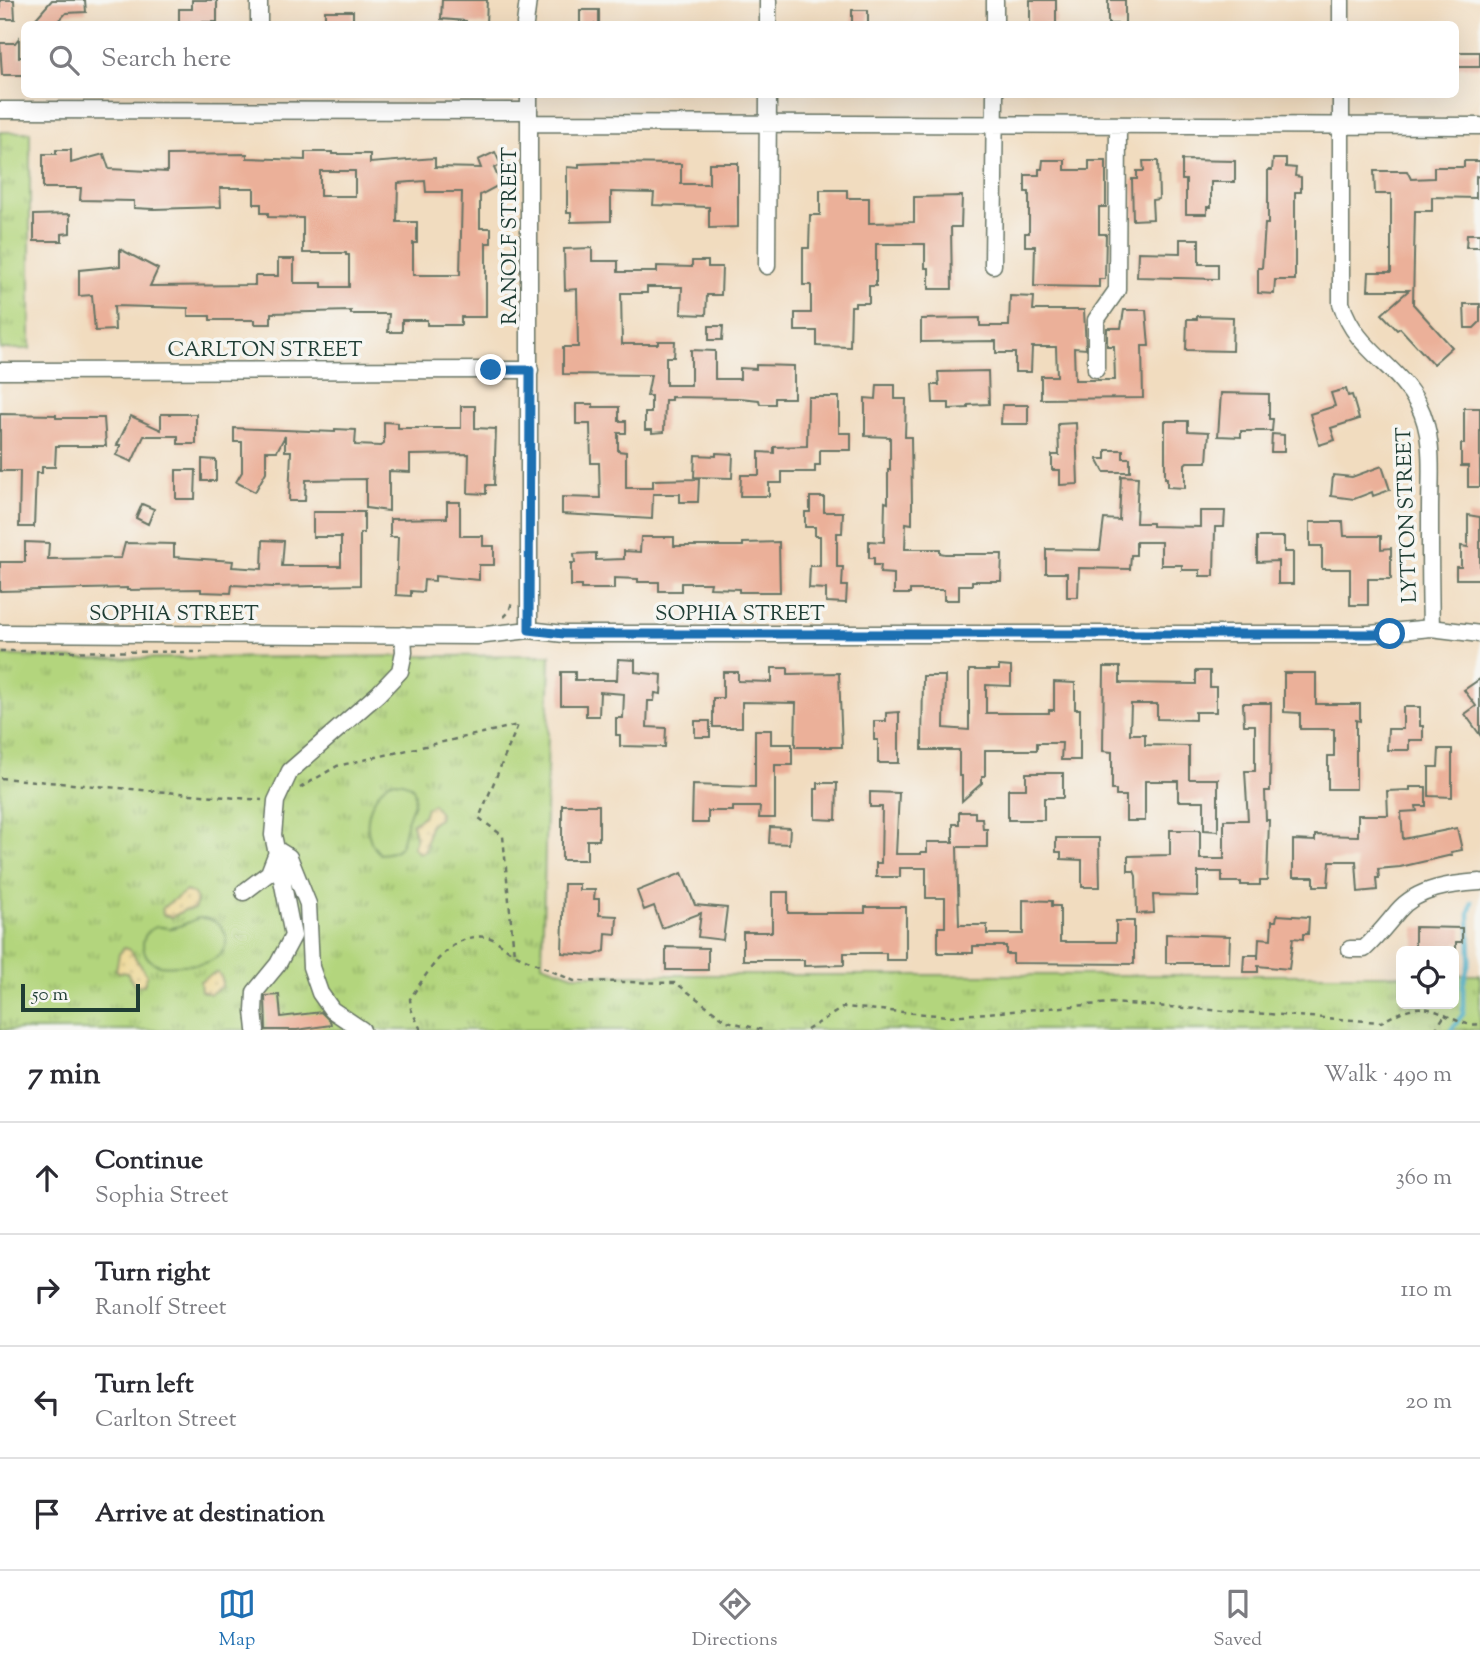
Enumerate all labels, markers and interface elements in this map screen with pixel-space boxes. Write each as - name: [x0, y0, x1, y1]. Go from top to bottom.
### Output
- search box: [21, 21, 1459, 98]
- icon: search: [45, 41, 83, 79]
- text: Search here: [101, 41, 231, 78]
- street label: RANOLF STREET: [496, 147, 526, 325]
- street label: CARLTON STREET: [167, 336, 363, 366]
- route end: [475, 354, 506, 385]
- street label: LYTTON STREET: [1390, 426, 1426, 604]
- street label: SOPHIA STREET: [89, 600, 259, 630]
- street label: SOPHIA STREET: [655, 600, 825, 630]
- route start: [1374, 618, 1405, 649]
- map controls: [1396, 946, 1459, 1009]
- button: locate: [1396, 946, 1459, 1009]
- scale bar: [21, 981, 140, 1013]
- text: 50 m: [32, 982, 68, 1009]
- text: 7 min: [28, 1054, 100, 1097]
- text: Walk · 490 m: [1324, 1059, 1452, 1092]
- text: Continue: [95, 1143, 203, 1180]
- icon: ahead: [28, 1159, 66, 1197]
- text: 360 m: [1395, 1162, 1452, 1195]
- text: Sophia Street: [95, 1180, 229, 1213]
- text: Turn right: [95, 1255, 210, 1292]
- icon: right: [28, 1271, 66, 1309]
- text: 110 m: [1401, 1274, 1452, 1307]
- text: Ranolf Street: [95, 1292, 227, 1325]
- text: Turn left: [95, 1367, 194, 1404]
- icon: left: [28, 1383, 66, 1421]
- text: 20 m: [1405, 1386, 1452, 1419]
- text: Carlton Street: [95, 1404, 237, 1437]
- icon: arrive: [28, 1495, 66, 1533]
- text: Arrive at destination: [95, 1496, 325, 1533]
- tab: Map: [218, 1585, 256, 1654]
- tab: Directions: [692, 1585, 777, 1654]
- tab: Saved: [1213, 1585, 1262, 1654]

